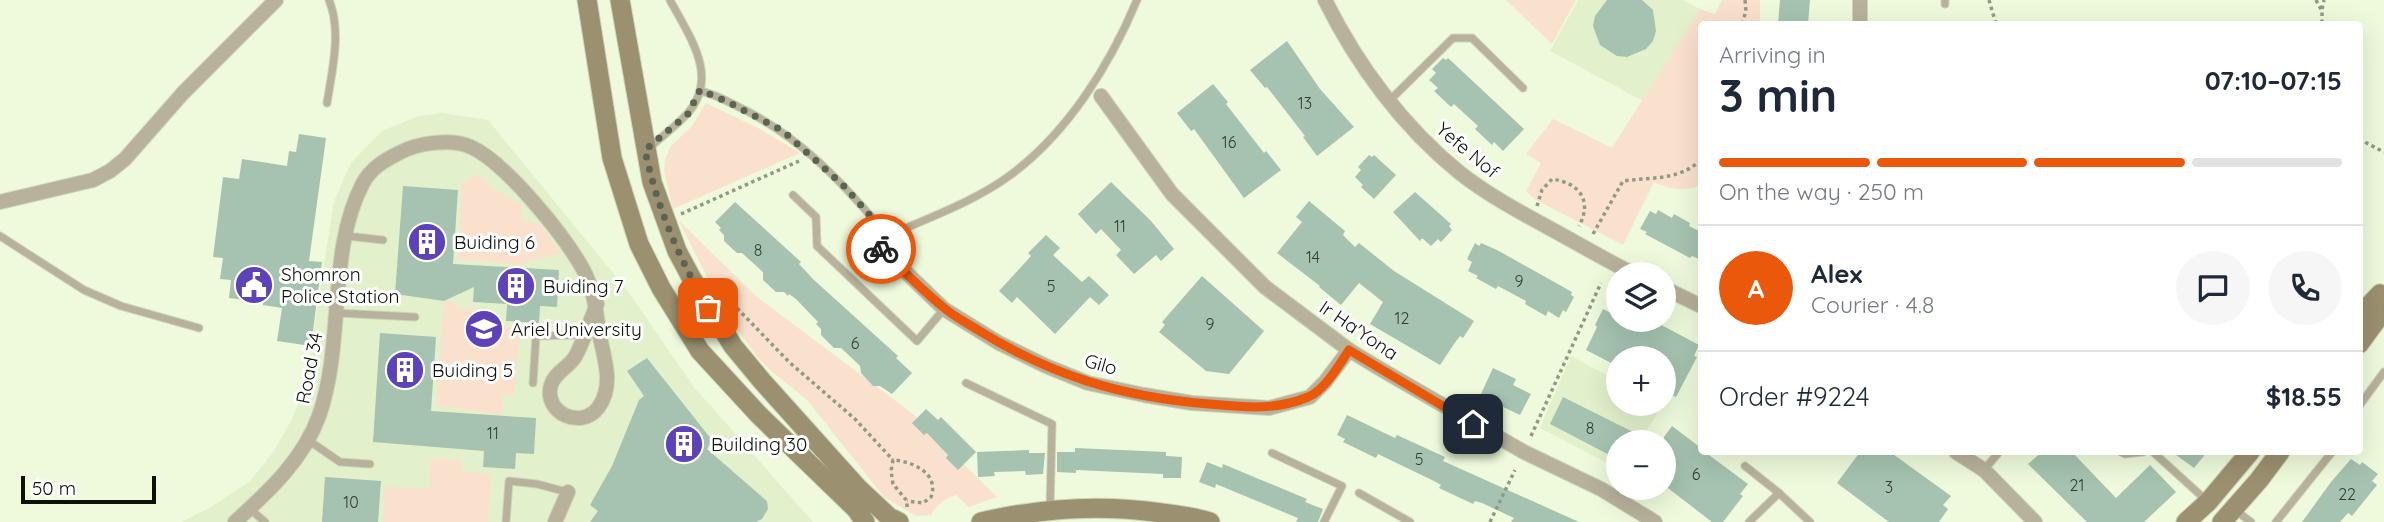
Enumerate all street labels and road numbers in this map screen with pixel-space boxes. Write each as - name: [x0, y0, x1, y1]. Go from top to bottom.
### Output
- street label: Yefe Nof: [1432, 117, 1504, 183]
- street label: Ir Ha'Yona: [1315, 295, 1403, 365]
- street label: Road 34: [290, 330, 328, 406]
- street label: Gilo: [1082, 348, 1120, 380]

